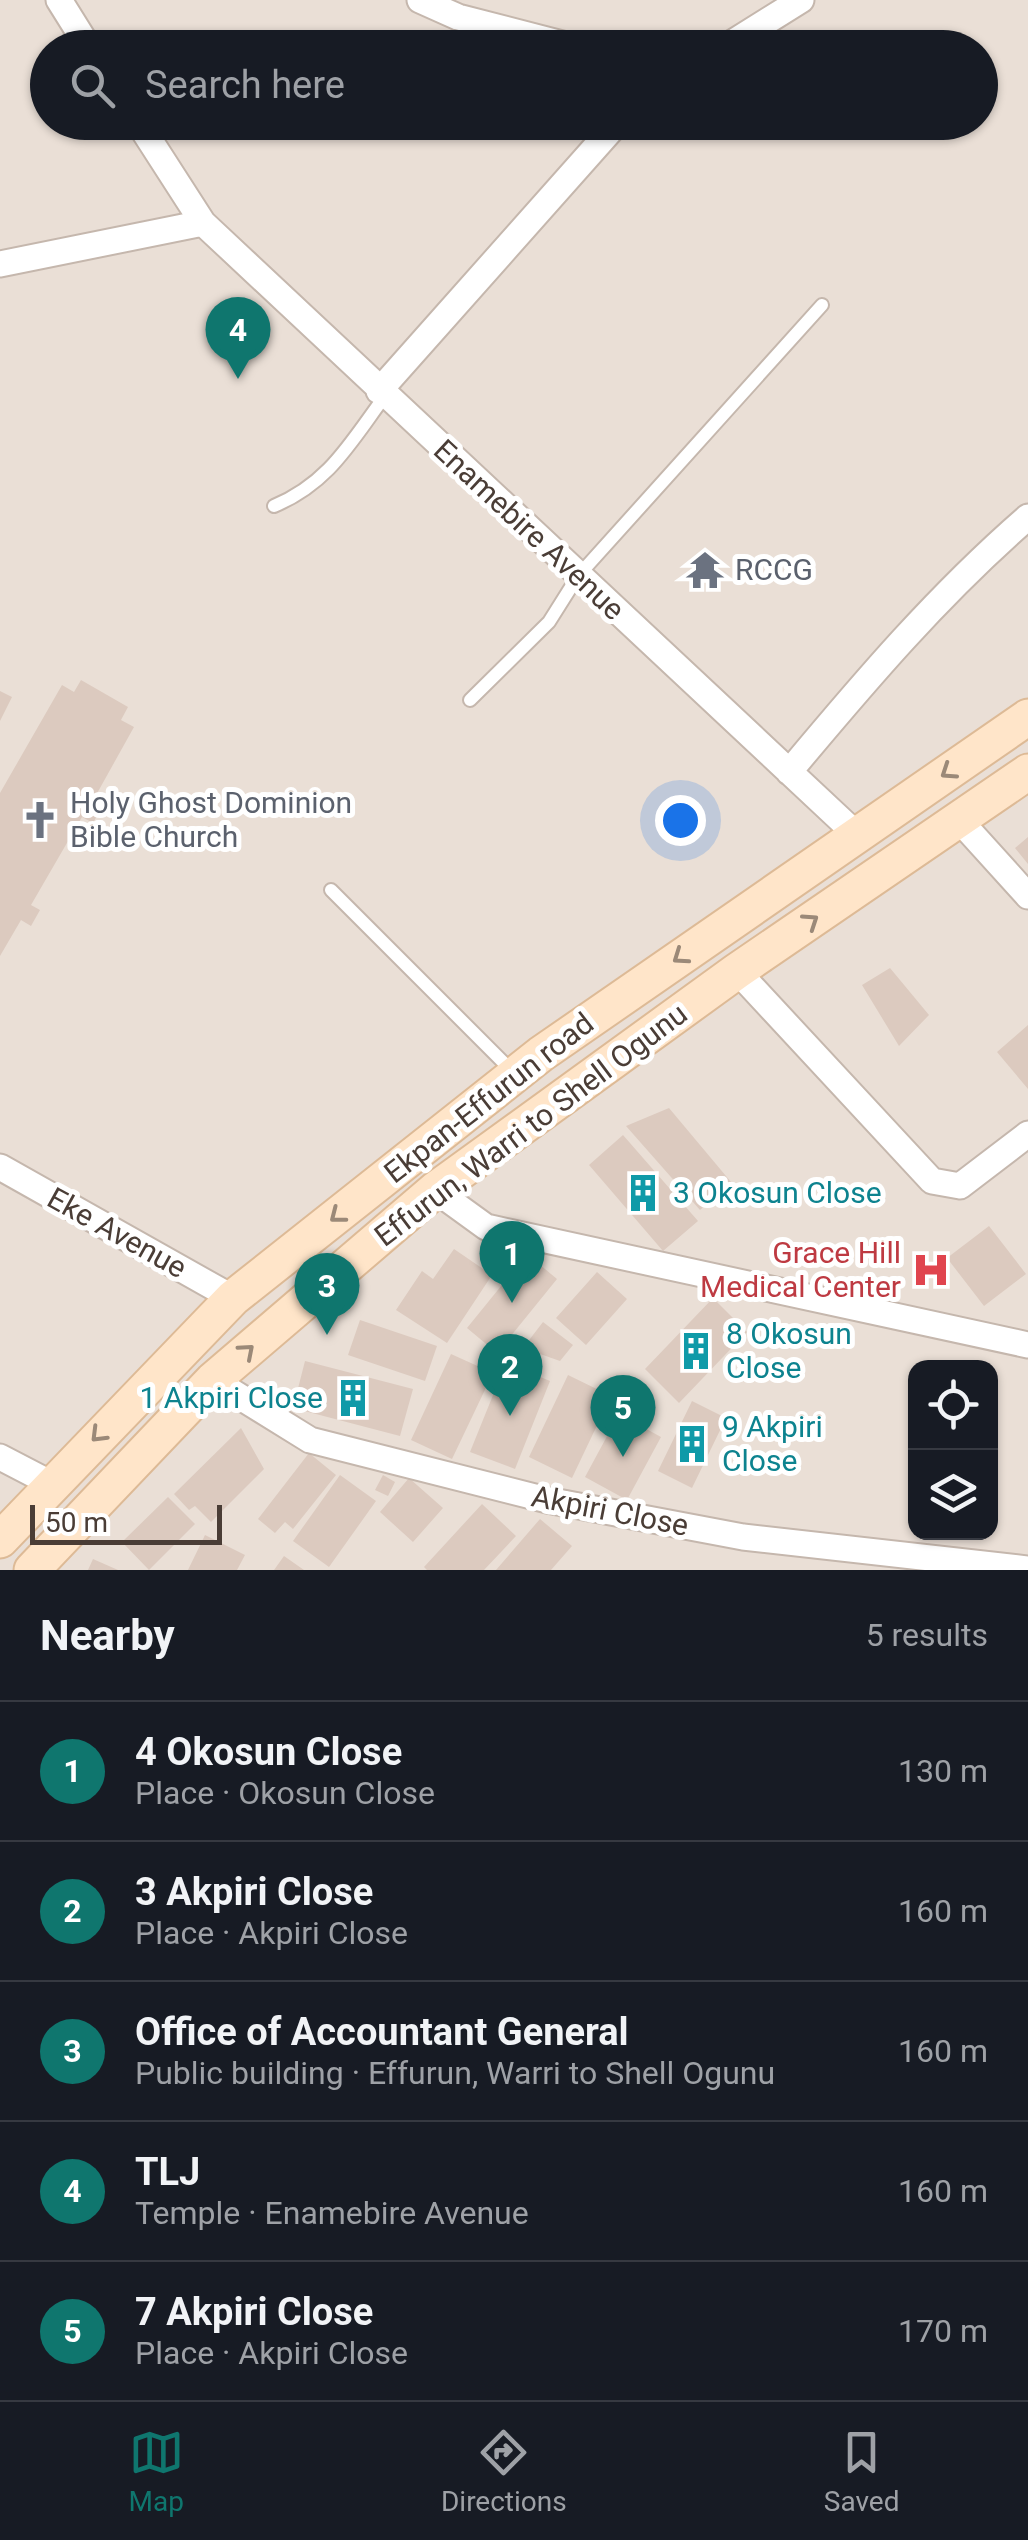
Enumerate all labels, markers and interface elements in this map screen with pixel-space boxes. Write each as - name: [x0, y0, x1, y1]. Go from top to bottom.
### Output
- search box: [30, 30, 998, 140]
- icon: search: [65, 58, 120, 113]
- text: Search here: [145, 63, 345, 107]
- pin: 4: [206, 296, 270, 379]
- street label: Enamebire Avenue: [427, 432, 632, 627]
- temple icon: RCCG: [684, 549, 726, 591]
- place label: RCCG: [735, 552, 813, 587]
- one-way arrow: [940, 760, 958, 779]
- place label: Holy Ghost Dominion Bible Church: [70, 785, 352, 854]
- your location: [655, 795, 706, 846]
- church icon: Holy Ghost Dominion Bible Church: [19, 799, 61, 841]
- one-way arrow: [801, 915, 819, 934]
- one-way arrow: [673, 945, 691, 964]
- street label: Effurun, Warri to Shell Ogunu: [368, 996, 694, 1253]
- street label: Ekpan-Effurun road: [377, 1005, 600, 1190]
- building icon: 3 Okosun Close: [622, 1172, 664, 1214]
- place label: 3 Okosun Close: [673, 1175, 882, 1210]
- street label: Eke Avenue: [42, 1180, 193, 1285]
- one-way arrow: [330, 1204, 348, 1222]
- pin: 1: [480, 1220, 544, 1303]
- place label: Grace Hill Medical Center: [700, 1235, 901, 1304]
- hospital icon: Grace Hill Medical Center: [910, 1249, 952, 1291]
- pin: 3: [294, 1252, 360, 1335]
- place label: 8 Okosun Close: [726, 1316, 852, 1385]
- building icon: 8 Okosun Close: [675, 1330, 717, 1372]
- pin: 2: [478, 1334, 542, 1416]
- one-way arrow: [236, 1345, 254, 1363]
- map controls: [908, 1360, 998, 1540]
- button: locate: [908, 1360, 998, 1450]
- pin: 5: [590, 1374, 656, 1457]
- building icon: 1 Akpiri Close: [332, 1377, 374, 1419]
- place label: 1 Akpiri Close: [140, 1380, 323, 1415]
- place label: 9 Akpiri Close: [722, 1409, 823, 1478]
- building icon: 9 Akpiri Close: [671, 1423, 713, 1465]
- one-way arrow: [92, 1424, 110, 1442]
- button: layers: [908, 1450, 998, 1540]
- street label: Akpiri Close: [529, 1478, 692, 1543]
- scale bar: [30, 1500, 222, 1544]
- text: 50 m: [45, 1506, 108, 1539]
- text: Nearby: [40, 1611, 175, 1660]
- text: 5 results: [866, 1616, 988, 1654]
- text: 4 Okosun Close: [135, 1730, 402, 1774]
- text: 1: [63, 1752, 82, 1790]
- text: 130 m: [898, 1752, 988, 1790]
- text: Place · Okosun Close: [135, 1774, 435, 1812]
- text: 3 Akpiri Close: [135, 1870, 373, 1914]
- text: 2: [63, 1892, 82, 1930]
- text: 160 m: [898, 1892, 988, 1930]
- text: Place · Akpiri Close: [135, 1914, 408, 1952]
- text: Office of Accountant General: [135, 2010, 629, 2054]
- text: 3: [63, 2032, 82, 2070]
- text: 160 m: [898, 2032, 988, 2070]
- text: Public building · Effurun, Warri to Shell Ogunu: [135, 2054, 775, 2092]
- text: TLJ: [135, 2150, 200, 2194]
- text: 4: [63, 2172, 82, 2210]
- text: 160 m: [898, 2172, 988, 2210]
- text: Temple · Enamebire Avenue: [135, 2194, 529, 2232]
- text: 7 Akpiri Close: [135, 2290, 373, 2334]
- text: 5: [63, 2312, 82, 2350]
- text: 170 m: [898, 2312, 988, 2350]
- text: Place · Akpiri Close: [135, 2334, 408, 2372]
- tab: Map: [129, 2425, 184, 2518]
- tab: Directions: [441, 2425, 567, 2518]
- tab: Saved: [824, 2425, 899, 2518]

